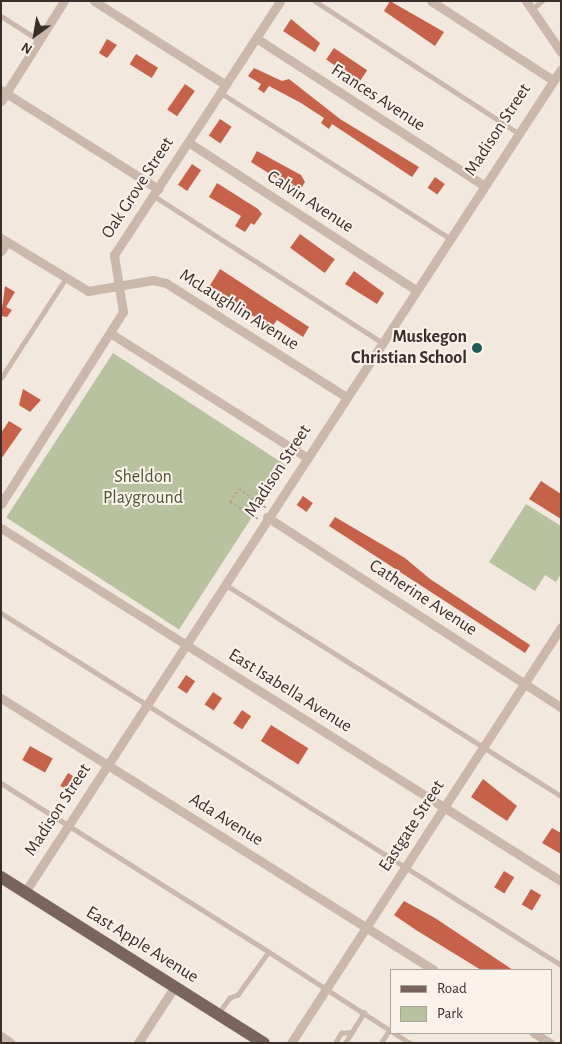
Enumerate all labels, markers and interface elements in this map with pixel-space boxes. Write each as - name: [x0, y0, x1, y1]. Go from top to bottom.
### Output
- north arrow: [10, 10, 60, 60]
- text: N: [19, 39, 35, 56]
- street label: Frances Avenue: [327, 60, 429, 136]
- street label: Madison Street: [460, 80, 536, 180]
- street label: Oak Grove Street: [97, 133, 179, 243]
- street label: Calvin Avenue: [263, 166, 357, 238]
- street label: McLaughlin Avenue: [175, 265, 303, 355]
- place label: Muskegon Christian School: [351, 327, 467, 369]
- marker: Muskegon Christian School: [471, 342, 483, 354]
- street label: Madison Street: [240, 421, 316, 521]
- park label: Sheldon Playground: [103, 467, 183, 509]
- street label: Catherine Avenue: [365, 555, 481, 641]
- street label: East Isabella Avenue: [224, 644, 356, 738]
- street label: Madison Street: [20, 760, 96, 860]
- street label: Eastgate Street: [374, 776, 450, 876]
- street label: Ada Avenue: [185, 789, 267, 851]
- street label: East Apple Avenue: [82, 902, 202, 988]
- legend: [390, 969, 552, 1034]
- text: Road: [437, 981, 467, 996]
- text: Park: [437, 1006, 463, 1021]

